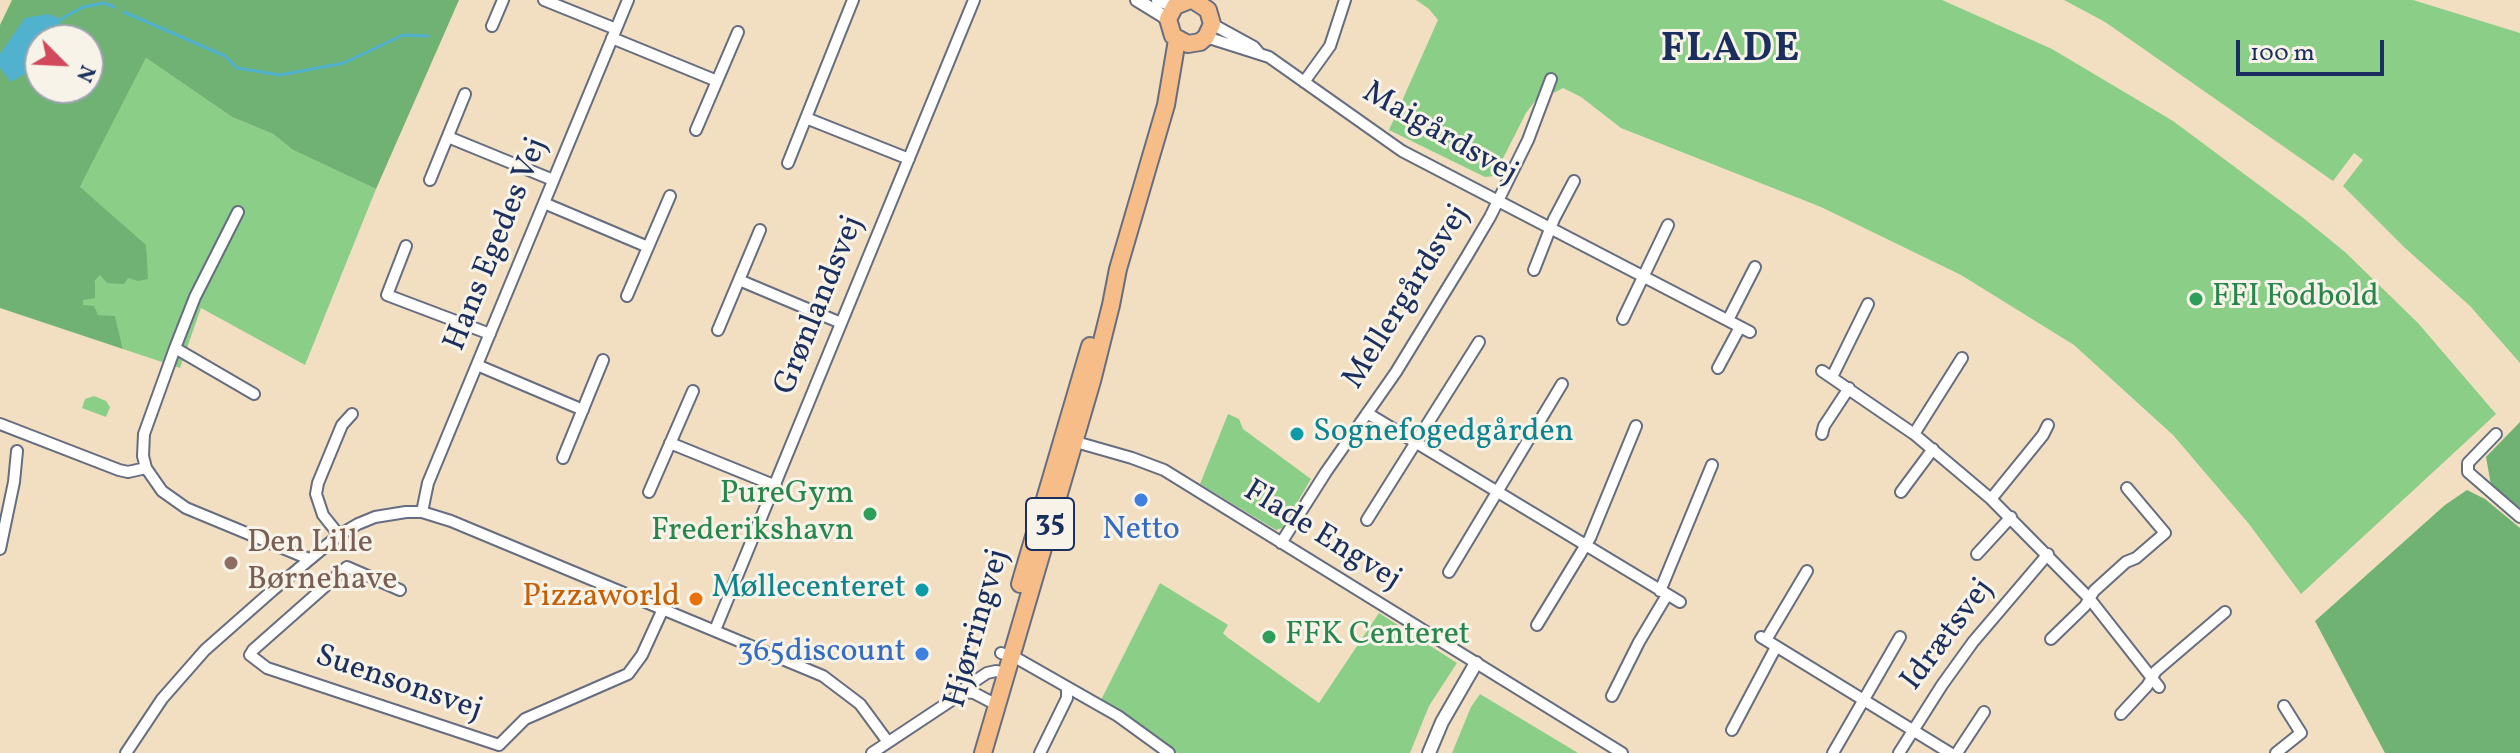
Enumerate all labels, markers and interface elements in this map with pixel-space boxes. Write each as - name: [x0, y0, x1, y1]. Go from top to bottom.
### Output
- north arrow: [24, 24, 104, 104]
- scale bar: [2240, 24, 2388, 74]
- district label: FLADE: [1661, 29, 1801, 77]
- text: 100 m: [2250, 37, 2315, 71]
- text: N: [67, 60, 102, 87]
- street label: Maigårdsvej: [1355, 75, 1523, 195]
- street label: Hans Egedes Vej: [438, 133, 558, 357]
- street label: Mellergårdsvej: [1336, 199, 1480, 397]
- street label: Grønlandsvej: [768, 211, 874, 401]
- place label: FFI Fodbold: [2212, 280, 2379, 318]
- marker: FFI Fodbold: [2187, 290, 2205, 308]
- place label: Sognefogedgården: [1313, 415, 1574, 453]
- marker: Sognefogedgården: [1288, 425, 1306, 443]
- street label: Flade Engvej: [1235, 473, 1407, 601]
- place label: PureGym Frederikshavn: [651, 477, 854, 552]
- marker: Netto: [1132, 491, 1150, 509]
- road number: 35: [1026, 498, 1074, 550]
- marker: PureGym Frederikshavn: [861, 505, 879, 523]
- place label: Netto: [1102, 513, 1180, 551]
- place label: Den Lille Børnehave: [247, 526, 397, 601]
- street label: Hjørringvej: [938, 545, 1020, 713]
- marker: Den Lille Børnehave: [222, 554, 240, 572]
- place label: Møllecenteret: [711, 571, 906, 609]
- street label: Idrætsvej: [1894, 572, 2004, 700]
- place label: Pizzaworld: [522, 580, 680, 618]
- marker: Møllecenteret: [913, 581, 931, 599]
- marker: Pizzaworld: [687, 590, 705, 608]
- place label: FFK Centeret: [1285, 618, 1470, 656]
- marker: FFK Centeret: [1260, 628, 1278, 646]
- place label: 365discount: [737, 635, 906, 673]
- street label: Suensonsvej: [310, 639, 486, 731]
- marker: 365discount: [913, 645, 931, 663]

